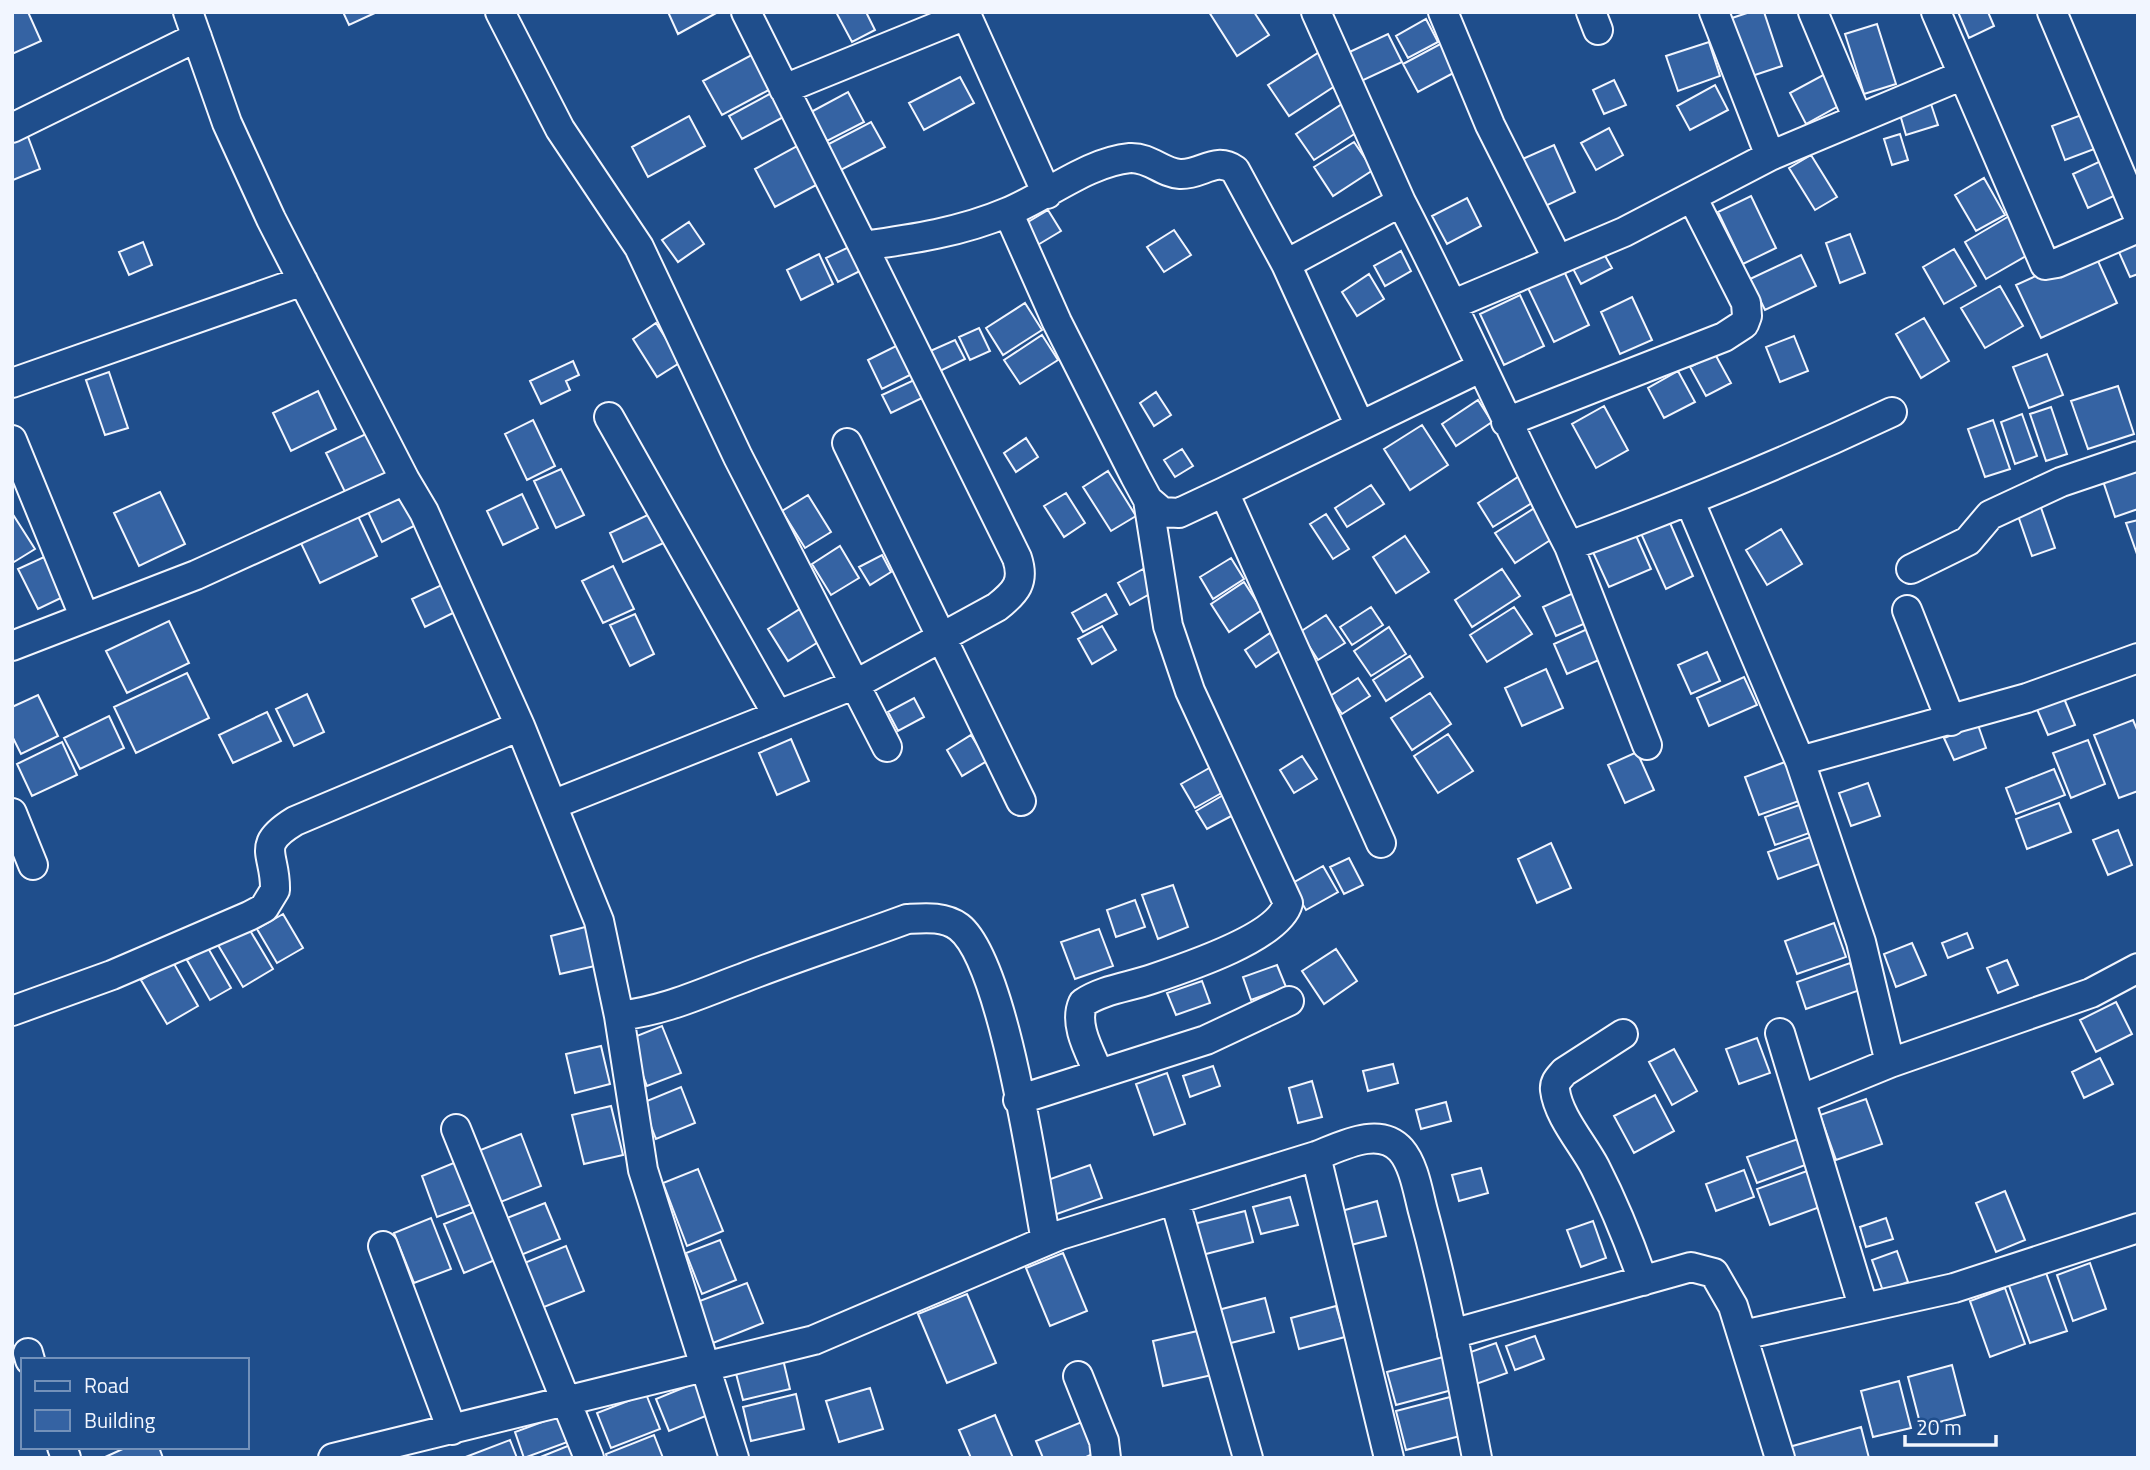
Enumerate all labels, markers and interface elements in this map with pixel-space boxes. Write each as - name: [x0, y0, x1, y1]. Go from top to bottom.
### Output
- legend: [21, 1358, 248, 1449]
- text: Road: [84, 1369, 129, 1401]
- text: Building: [84, 1404, 156, 1436]
- scale bar: [1905, 1404, 1996, 1448]
- text: 20 m: [1916, 1411, 1962, 1443]

